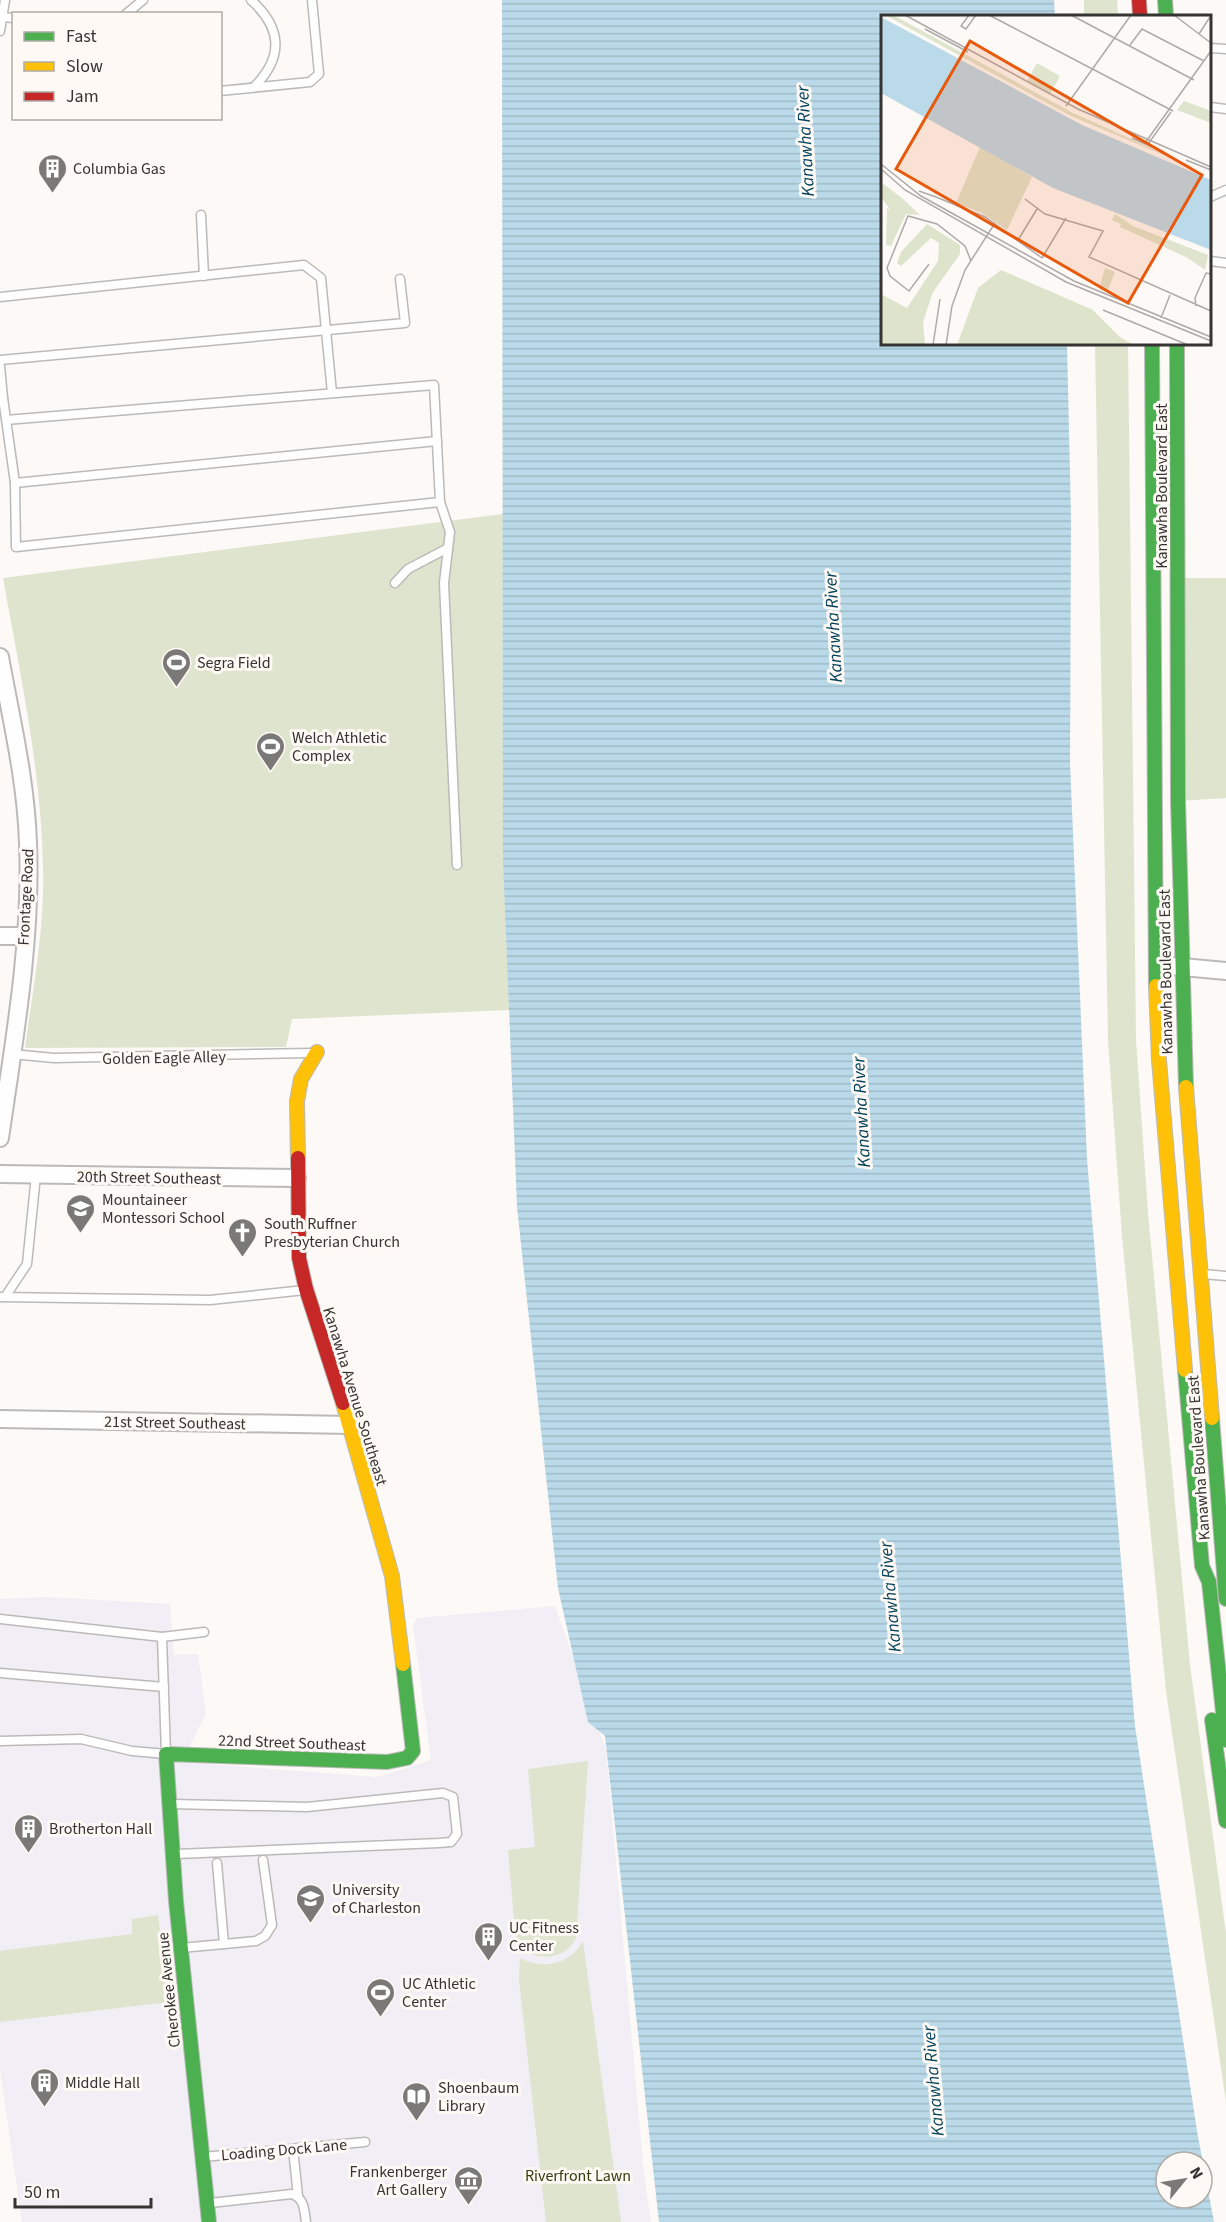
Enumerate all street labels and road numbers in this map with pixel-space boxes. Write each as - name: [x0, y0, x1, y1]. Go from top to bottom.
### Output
- street label: Kanawha Boulevard East: [1151, 403, 1173, 569]
- street label: Frontage Road: [12, 848, 40, 946]
- street label: Kanawha Boulevard East: [1154, 888, 1178, 1055]
- street label: Golden Eagle Alley: [102, 1046, 226, 1070]
- street label: 20th Street Southeast: [77, 1166, 222, 1190]
- street label: Kanawha Avenue Southeast: [317, 1304, 393, 1489]
- street label: Kanawha Boulevard East: [1182, 1374, 1216, 1541]
- street label: 21st Street Southeast: [104, 1411, 247, 1435]
- street label: 22nd Street Southeast: [218, 1729, 367, 1757]
- street label: Cherokee Avenue: [152, 1931, 186, 2049]
- street label: Loading Dock Lane: [220, 2134, 348, 2166]

